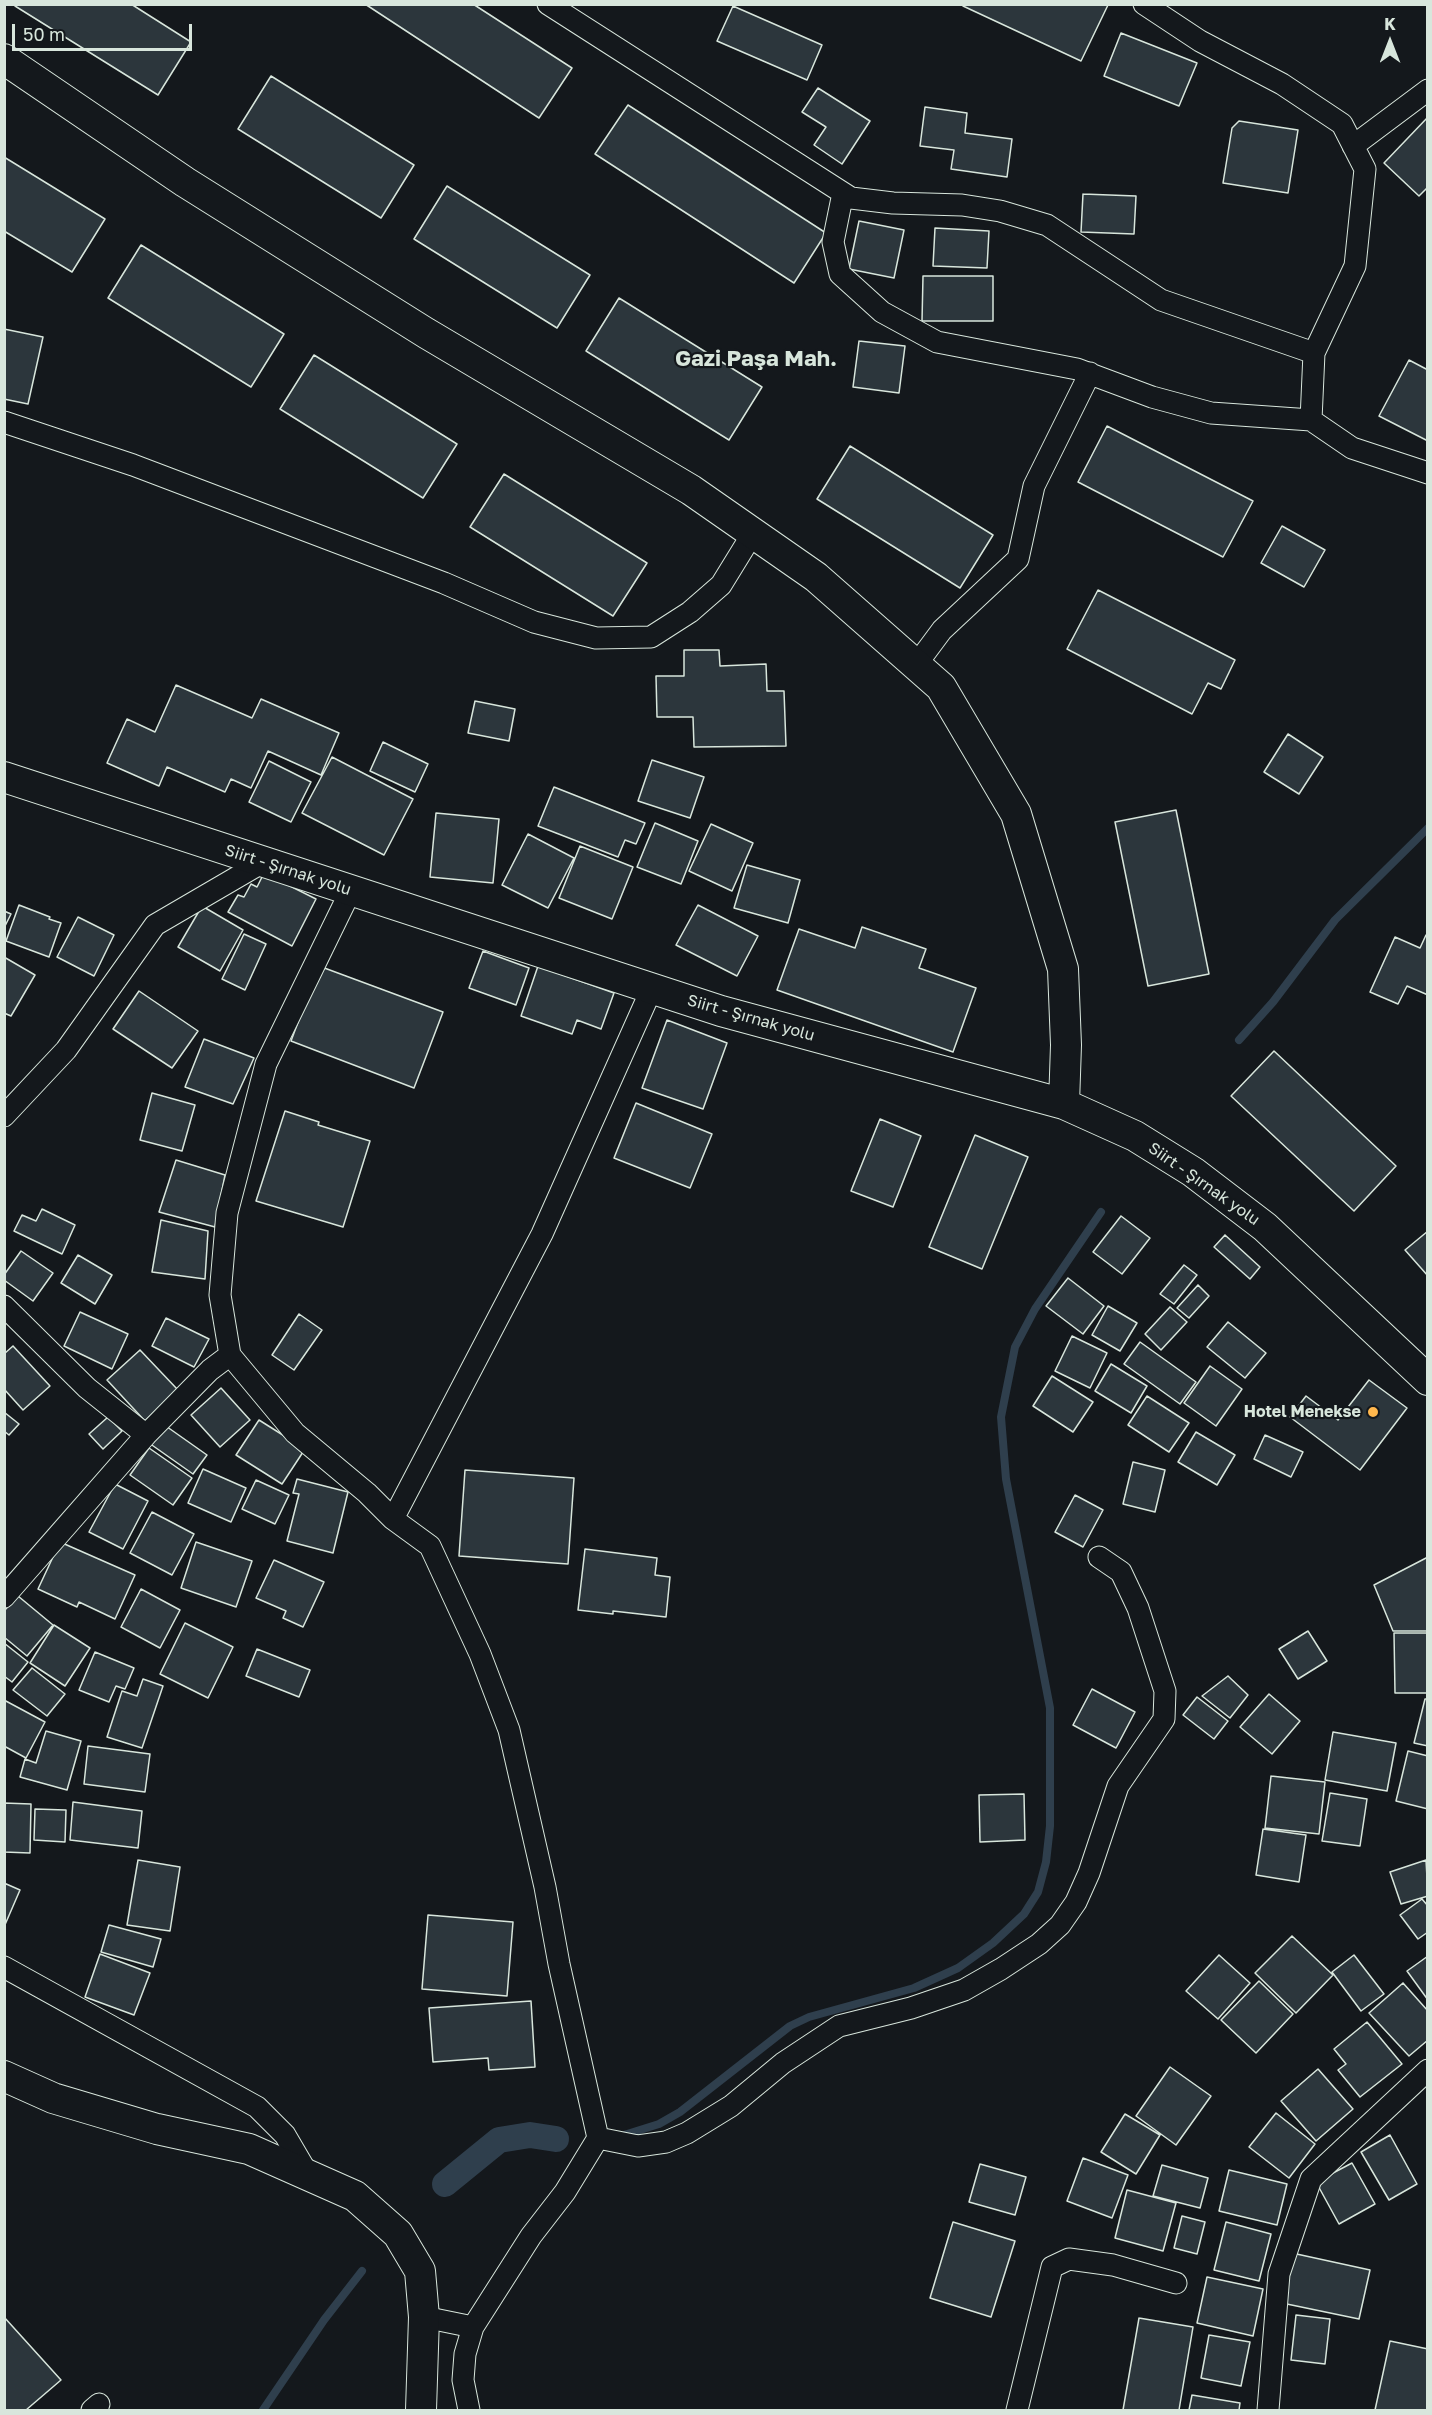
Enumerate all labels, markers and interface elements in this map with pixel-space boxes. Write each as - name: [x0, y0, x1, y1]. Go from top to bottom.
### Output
- scale bar: [15, 12, 195, 50]
- north arrow: [1360, 12, 1420, 72]
- text: K: [1384, 14, 1396, 34]
- text: 50 m: [23, 23, 65, 45]
- district label: Gazi Paşa Mah.: [675, 346, 837, 372]
- street label: Siirt - Şırnak yolu: [222, 841, 354, 899]
- street label: Siirt - Şırnak yolu: [685, 991, 817, 1045]
- street label: Siirt - Şırnak yolu: [1145, 1138, 1263, 1230]
- place label: Hotel Menekse: [1244, 1402, 1361, 1422]
- marker: Hotel Menekse: [1366, 1405, 1380, 1419]

